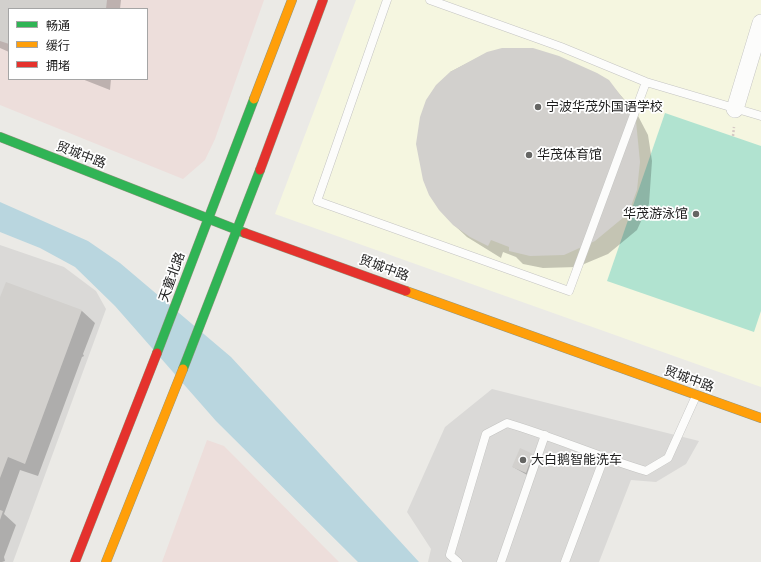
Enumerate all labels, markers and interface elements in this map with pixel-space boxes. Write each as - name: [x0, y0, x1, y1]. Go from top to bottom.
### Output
- legend: [8, 8, 148, 80]
- text: 畅通: [46, 19, 70, 33]
- text: 缓行: [46, 39, 70, 53]
- text: 拥堵: [46, 59, 70, 73]
- place label: 宁波华茂外国语学校: [546, 99, 663, 115]
- marker: 宁波华茂外国语学校: [533, 102, 543, 112]
- street label: 贸城中路: [54, 138, 108, 172]
- place label: 华茂体育馆: [537, 147, 602, 163]
- marker: 华茂体育馆: [524, 150, 534, 160]
- place label: 华茂游泳馆: [623, 206, 688, 222]
- marker: 华茂游泳馆: [691, 209, 701, 219]
- street label: 天童北路: [156, 250, 188, 304]
- street label: 贸城中路: [357, 252, 411, 284]
- street label: 贸城中路: [662, 363, 716, 395]
- place label: 大白鹅智能洗车: [531, 452, 622, 468]
- marker: 大白鹅智能洗车: [518, 455, 528, 465]

